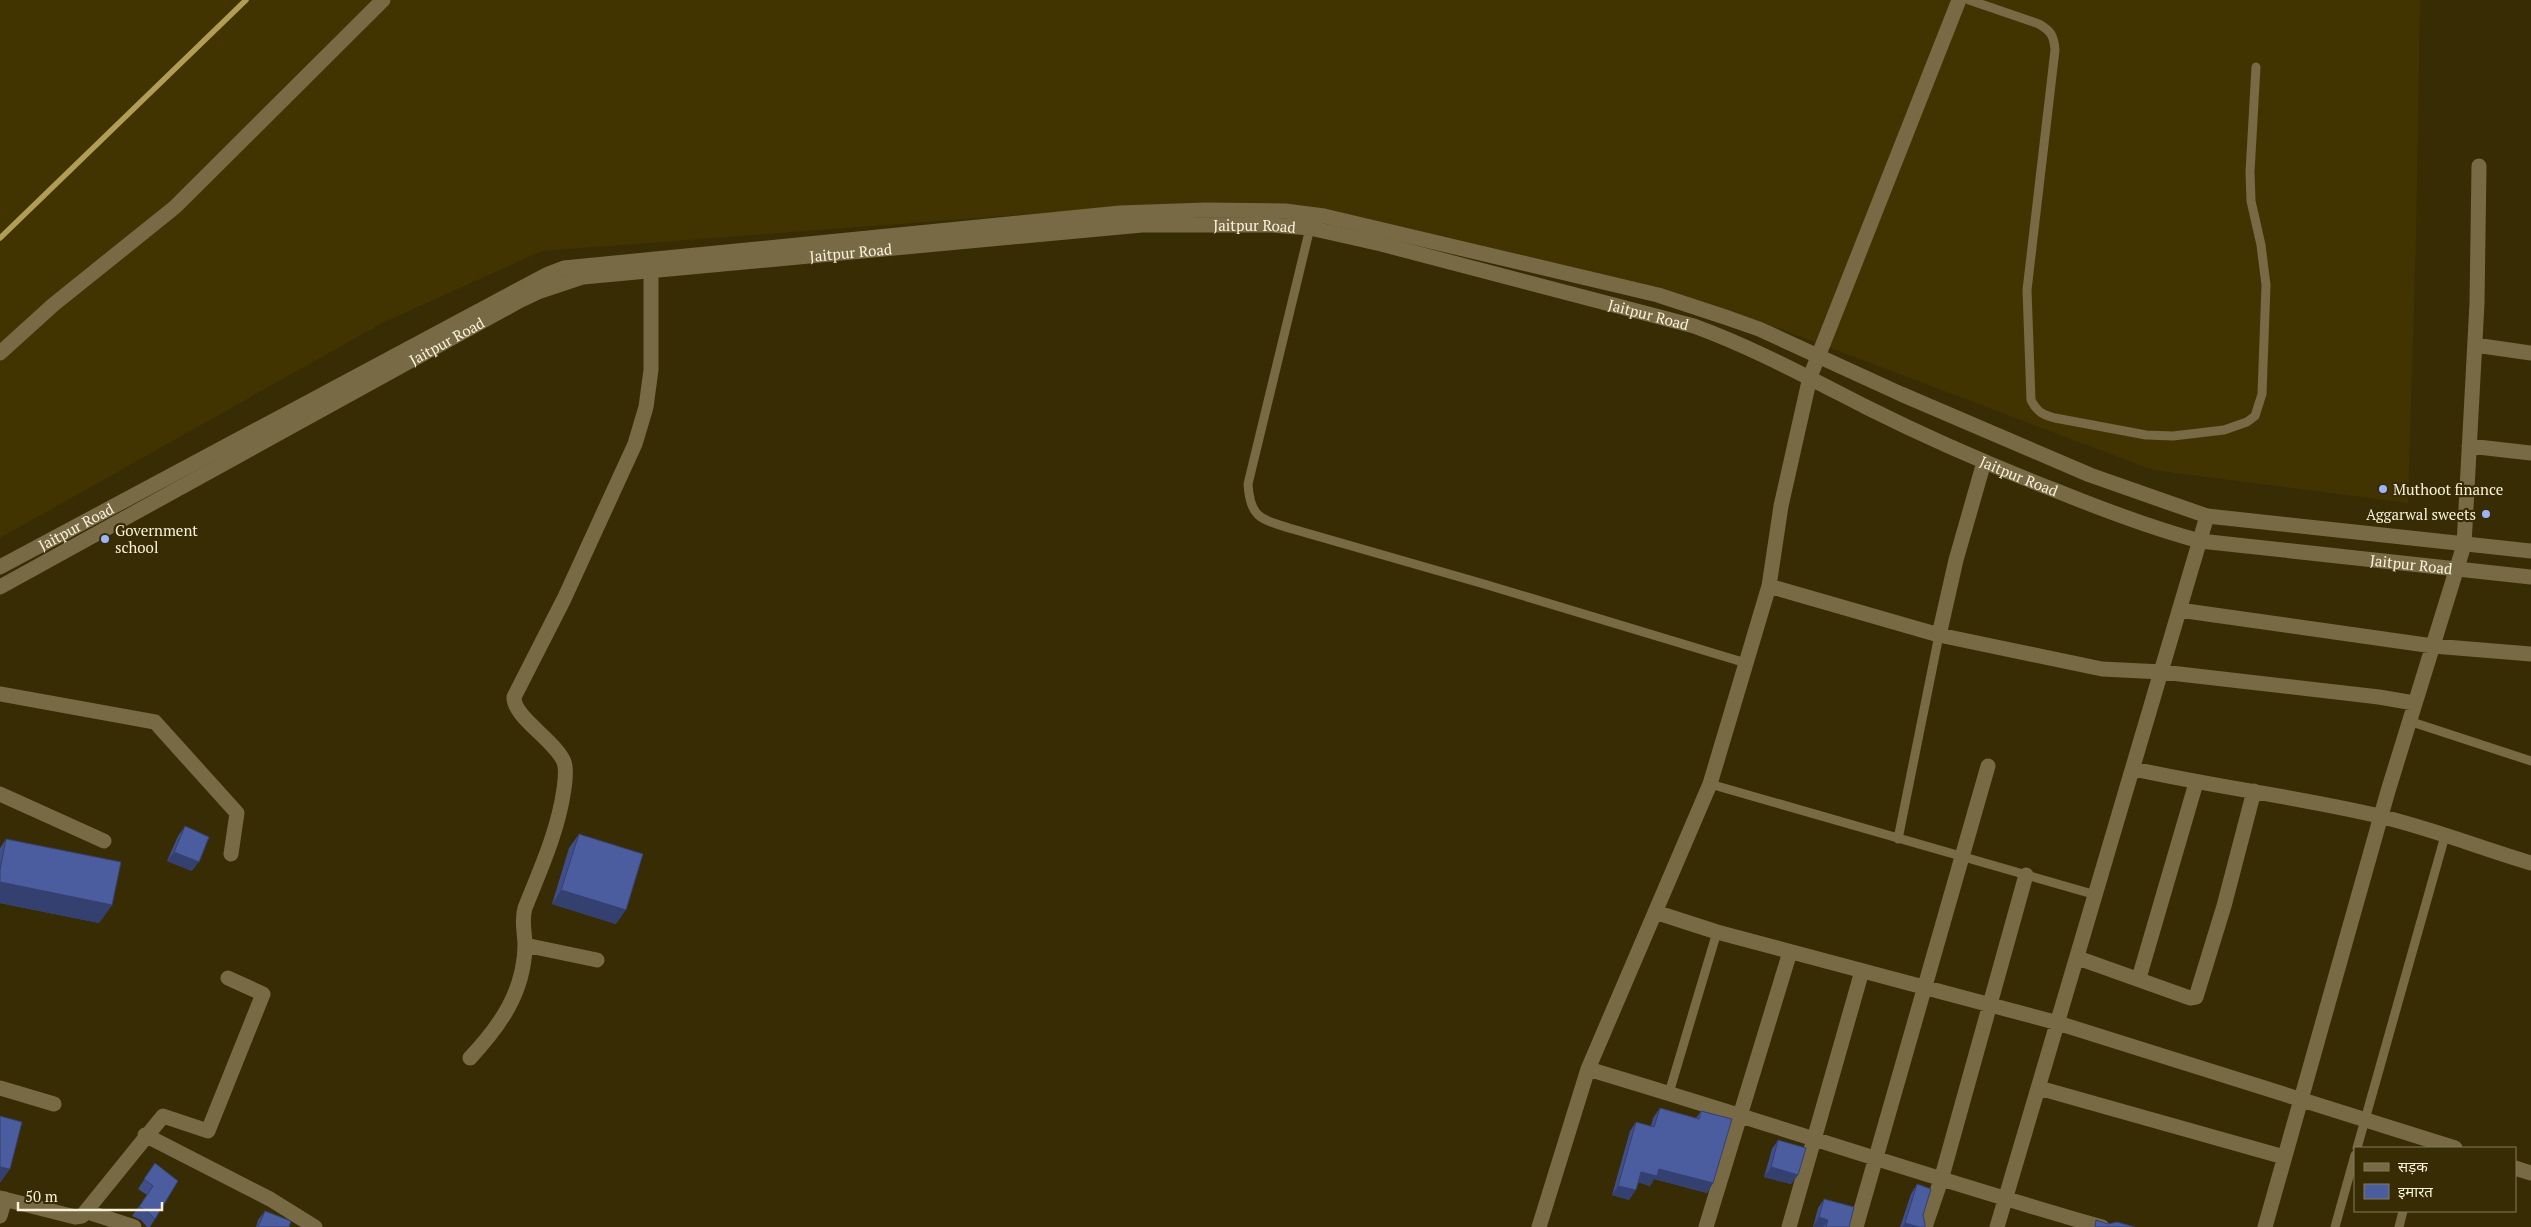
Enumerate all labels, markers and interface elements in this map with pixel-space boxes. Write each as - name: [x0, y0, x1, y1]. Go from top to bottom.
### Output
- street label: Jaitpur Road: [1213, 215, 1297, 237]
- street label: Jaitpur Road: [809, 238, 893, 266]
- street label: Jaitpur Road: [1606, 294, 1691, 334]
- street label: Jaitpur Road: [406, 312, 488, 370]
- street label: Jaitpur Road: [1977, 451, 2061, 501]
- place label: Muthoot finance: [2393, 479, 2503, 499]
- marker: Muthoot finance: [2377, 483, 2389, 495]
- street label: Jaitpur Road: [35, 498, 117, 555]
- place label: Aggarwal sweets: [2366, 504, 2476, 524]
- marker: Aggarwal sweets: [2480, 508, 2492, 520]
- place label: Government school: [115, 520, 198, 557]
- marker: Government school: [99, 533, 111, 545]
- street label: Jaitpur Road: [2369, 550, 2454, 578]
- legend: [2354, 1147, 2516, 1212]
- text: सड़क: [2398, 1156, 2428, 1176]
- scale bar: [18, 1180, 161, 1212]
- text: इमारत: [2398, 1181, 2433, 1201]
- text: 50 m: [25, 1186, 58, 1206]

